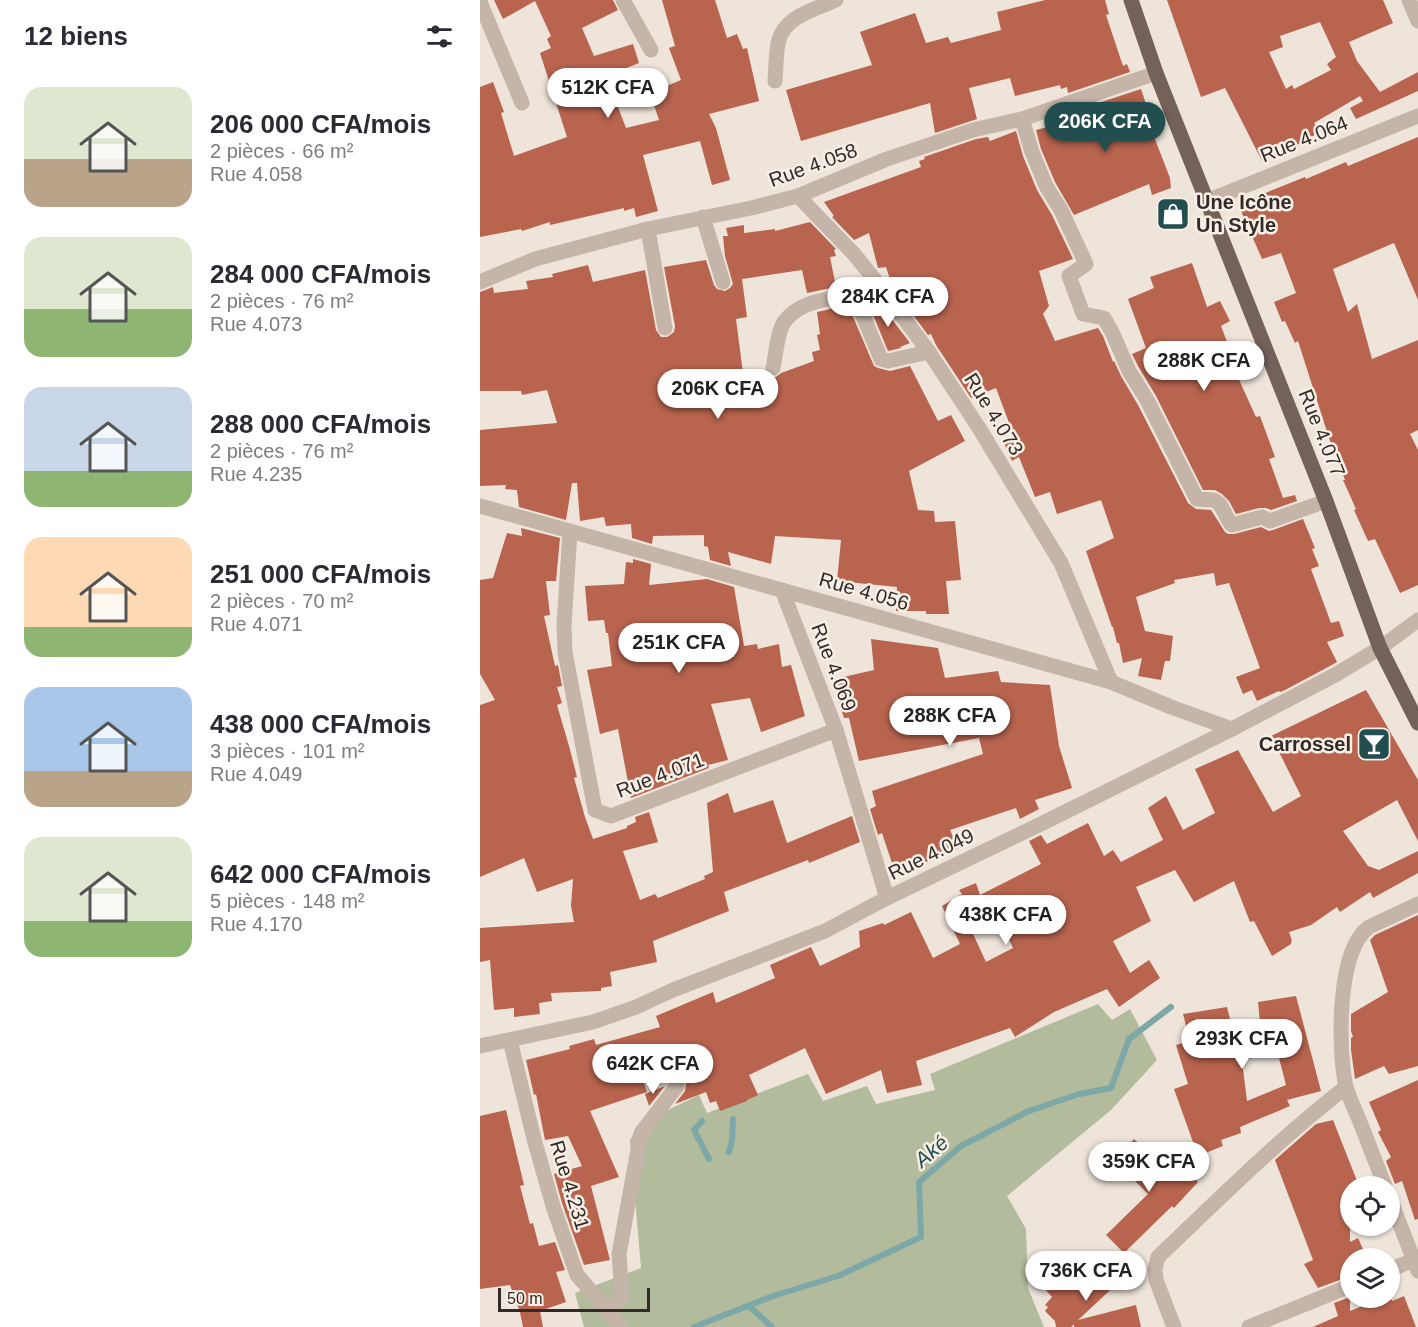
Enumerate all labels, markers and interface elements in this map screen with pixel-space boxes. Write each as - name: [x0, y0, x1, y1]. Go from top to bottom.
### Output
- icon: filters: [423, 20, 456, 53]
- text: 12 biens: [24, 21, 128, 51]
- pin: 512K CFA: [546, 68, 670, 119]
- text: 512K CFA: [561, 76, 655, 98]
- pin: 206K CFA: [1043, 102, 1167, 153]
- text: 206 000 CFA/mois: [210, 109, 431, 139]
- text: 206K CFA: [1058, 110, 1152, 132]
- icon: home: [72, 111, 144, 183]
- street label: Rue 4.064: [1257, 112, 1351, 166]
- street label: Rue 4.058: [766, 139, 860, 191]
- text: 2 pièces · 66 m²: [210, 140, 353, 162]
- text: Rue 4.058: [210, 163, 302, 185]
- place label: Une Icône Un Style: [1196, 191, 1292, 236]
- shop icon: Une Icône Un Style: [1155, 196, 1191, 232]
- text: 284 000 CFA/mois: [210, 259, 431, 289]
- icon: home: [72, 261, 144, 333]
- pin: 284K CFA: [826, 277, 950, 328]
- text: 284K CFA: [841, 285, 935, 307]
- text: 2 pièces · 76 m²: [210, 290, 353, 312]
- text: Rue 4.073: [210, 313, 302, 335]
- pin: 288K CFA: [1142, 341, 1266, 392]
- text: 288K CFA: [1157, 349, 1251, 371]
- pin: 206K CFA: [656, 369, 780, 420]
- street label: Rue 4.073: [960, 369, 1028, 459]
- text: 206K CFA: [671, 377, 765, 399]
- street label: Rue 4.077: [1295, 386, 1349, 480]
- text: 288 000 CFA/mois: [210, 409, 431, 439]
- icon: home: [72, 411, 144, 483]
- text: 2 pièces · 76 m²: [210, 440, 353, 462]
- text: Rue 4.235: [210, 463, 302, 485]
- text: 251 000 CFA/mois: [210, 559, 431, 589]
- icon: home: [72, 561, 144, 633]
- street label: Rue 4.056: [817, 568, 911, 614]
- text: 2 pièces · 70 m²: [210, 590, 353, 612]
- text: Rue 4.071: [210, 613, 302, 635]
- street label: Rue 4.069: [807, 620, 861, 714]
- pin: 251K CFA: [617, 623, 741, 674]
- text: 251K CFA: [632, 631, 726, 653]
- pin: 288K CFA: [888, 696, 1012, 747]
- text: 288K CFA: [903, 704, 997, 726]
- text: 438 000 CFA/mois: [210, 709, 431, 739]
- icon: home: [72, 711, 144, 783]
- bar icon: Carrossel: [1356, 726, 1392, 762]
- place label: Carrossel: [1259, 733, 1351, 755]
- text: 3 pièces · 101 m²: [210, 740, 365, 762]
- street label: Rue 4.071: [613, 748, 707, 802]
- text: Rue 4.049: [210, 763, 302, 785]
- street label: Rue 4.049: [885, 824, 977, 884]
- text: 642 000 CFA/mois: [210, 859, 431, 889]
- icon: home: [72, 861, 144, 933]
- text: 5 pièces · 148 m²: [210, 890, 365, 912]
- pin: 438K CFA: [944, 895, 1068, 946]
- text: 438K CFA: [959, 903, 1053, 925]
- text: Rue 4.170: [210, 913, 302, 935]
- pin: 293K CFA: [1180, 1019, 1304, 1070]
- text: 293K CFA: [1195, 1027, 1289, 1049]
- pin: 642K CFA: [591, 1044, 715, 1095]
- text: 642K CFA: [606, 1052, 700, 1074]
- water label: Aké: [908, 1131, 952, 1173]
- street label: Rue 4.231: [546, 1138, 594, 1232]
- pin: 359K CFA: [1087, 1142, 1211, 1193]
- text: 359K CFA: [1102, 1150, 1196, 1172]
- map controls: [1340, 1176, 1400, 1308]
- button: locate: [1340, 1176, 1400, 1236]
- button: layers: [1340, 1248, 1400, 1308]
- pin: 736K CFA: [1024, 1251, 1148, 1302]
- text: 736K CFA: [1039, 1259, 1133, 1281]
- scale bar: [498, 1285, 650, 1312]
- text: 50 m: [507, 1290, 543, 1307]

